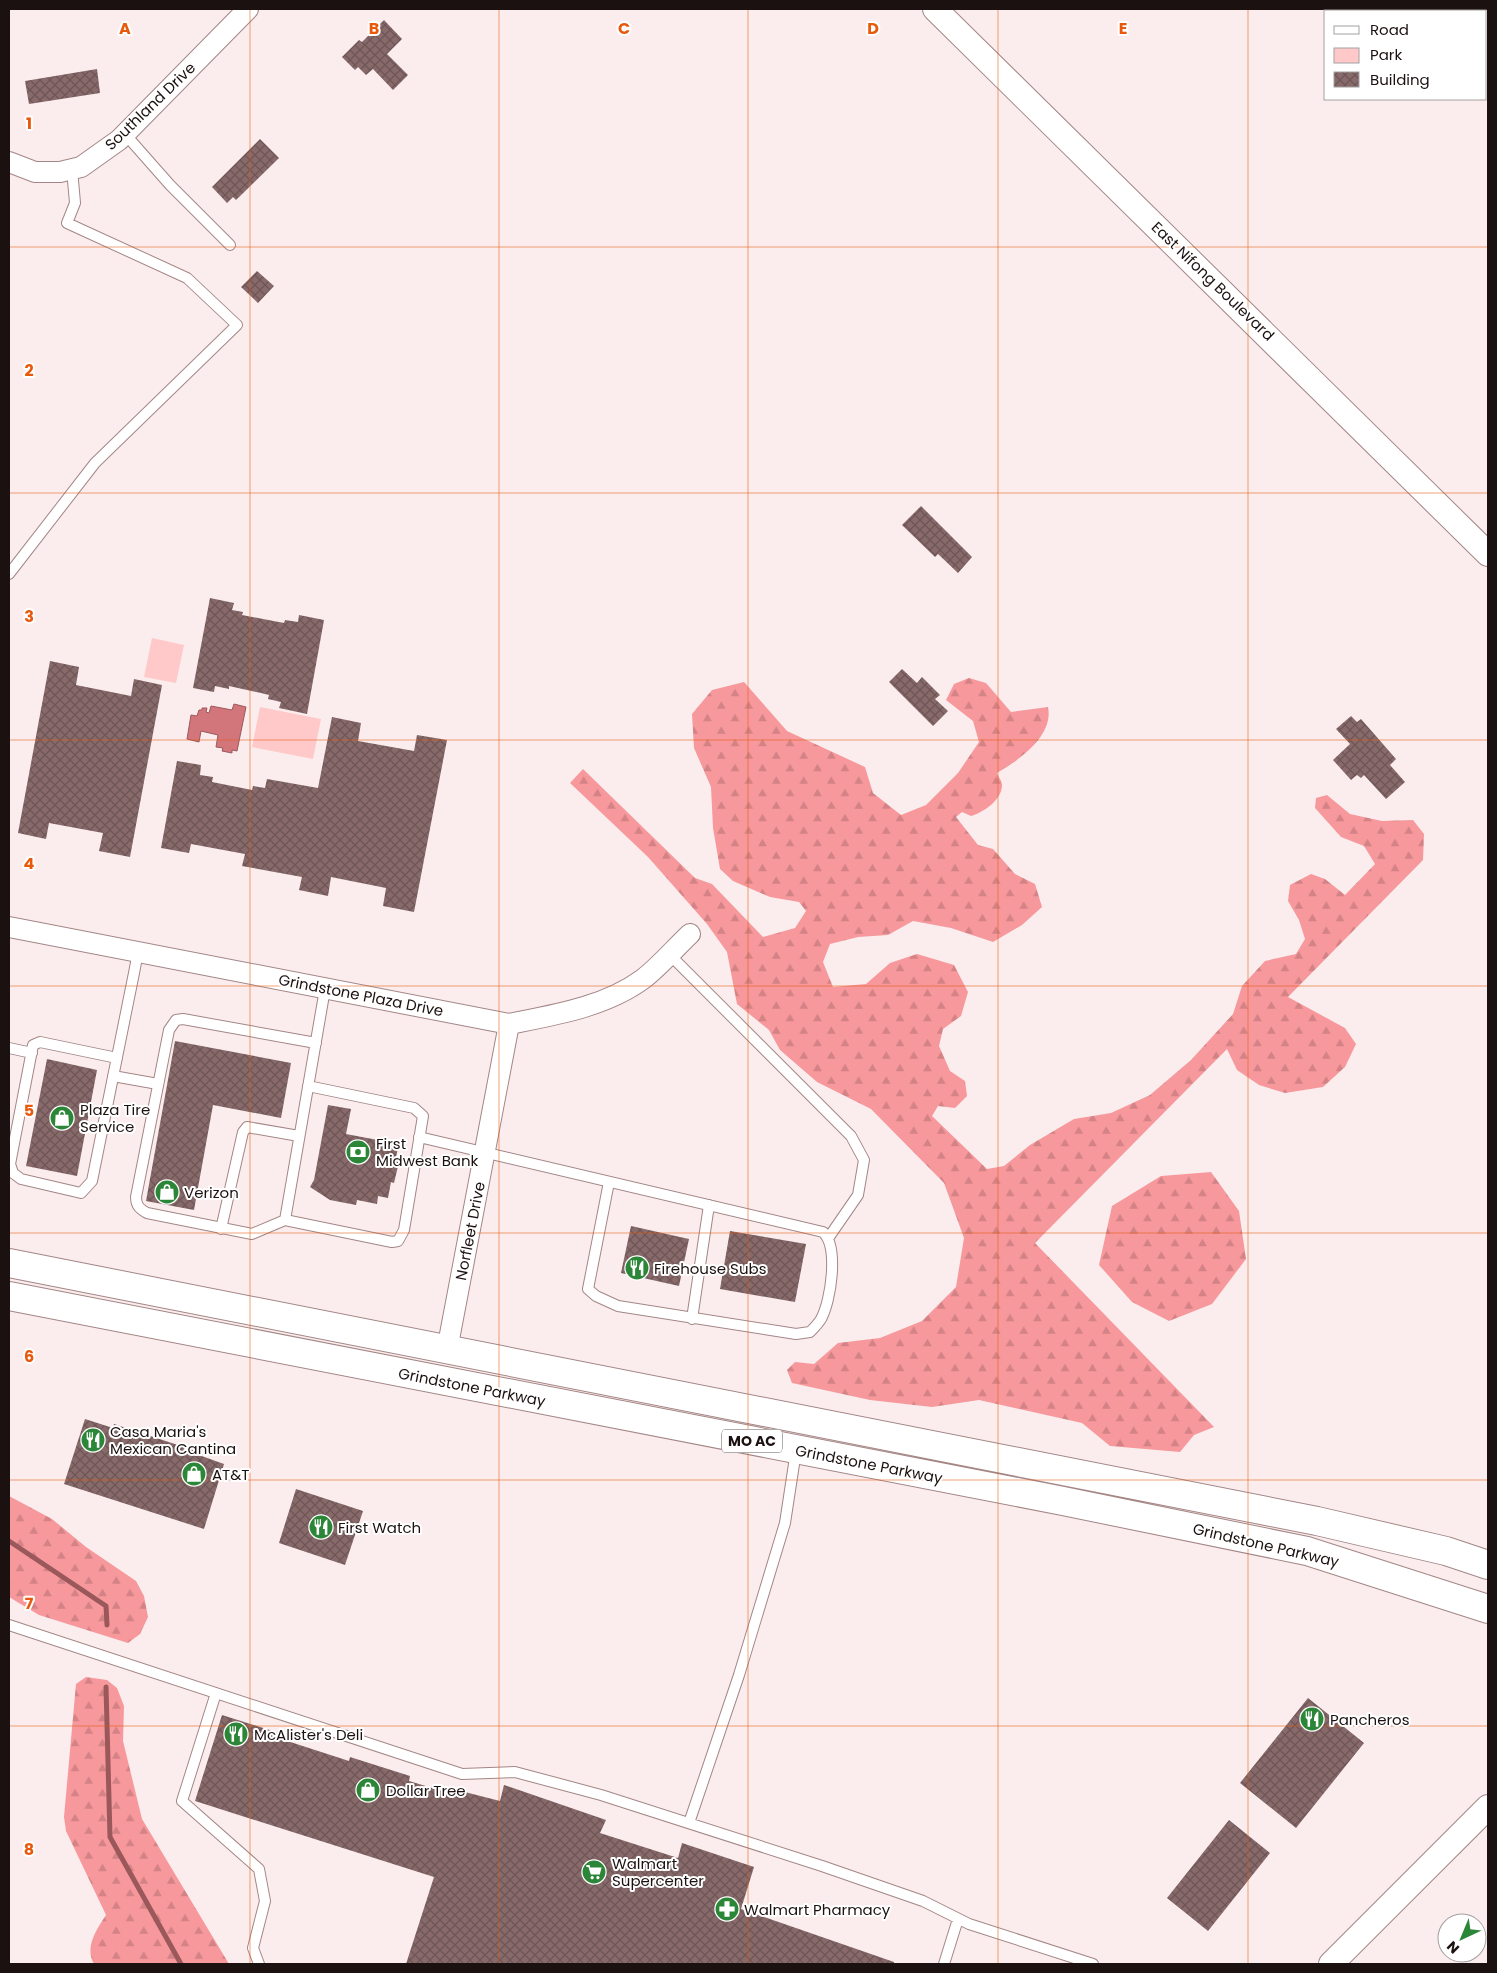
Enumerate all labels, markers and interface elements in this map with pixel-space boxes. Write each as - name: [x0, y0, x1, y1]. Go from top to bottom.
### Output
- legend: [1324, 10, 1487, 100]
- text: A: [119, 17, 131, 40]
- text: B: [369, 17, 379, 40]
- text: C: [618, 17, 630, 40]
- text: D: [867, 17, 879, 40]
- text: E: [1119, 17, 1127, 40]
- text: Road: [1370, 19, 1409, 40]
- text: Park: [1370, 44, 1402, 65]
- street label: Southland Drive: [100, 57, 200, 155]
- text: Building: [1370, 69, 1430, 90]
- text: 1: [26, 112, 32, 135]
- street label: East Nifong Boulevard: [1147, 217, 1279, 345]
- text: 2: [24, 359, 34, 382]
- text: 3: [24, 605, 34, 628]
- text: 4: [24, 852, 35, 875]
- street label: Grindstone Plaza Drive: [277, 969, 445, 1021]
- text: 5: [24, 1099, 34, 1122]
- place label: Plaza Tire Service: [80, 1099, 150, 1137]
- shop icon: Plaza Tire Service: [49, 1105, 75, 1131]
- place label: First Midwest Bank: [376, 1133, 479, 1171]
- bank icon: First Midwest Bank: [345, 1139, 371, 1165]
- shop icon: Verizon: [154, 1179, 180, 1205]
- street label: Norfleet Drive: [450, 1180, 490, 1282]
- place label: Verizon: [184, 1182, 239, 1203]
- restaurant icon: Firehouse Subs: [624, 1255, 650, 1281]
- place label: Firehouse Subs: [654, 1258, 767, 1279]
- text: 6: [24, 1345, 34, 1368]
- street label: Grindstone Parkway: [397, 1362, 548, 1412]
- place label: Casa Maria's Mexican Cantina: [110, 1421, 236, 1459]
- restaurant icon: Casa Maria's Mexican Cantina: [80, 1427, 106, 1453]
- road number: MO AC: [722, 1430, 782, 1452]
- street label: Grindstone Parkway: [794, 1439, 945, 1489]
- shop icon: AT&T: [181, 1461, 207, 1487]
- place label: AT&T: [212, 1464, 249, 1485]
- restaurant icon: First Watch: [308, 1514, 334, 1540]
- place label: First Watch: [338, 1517, 421, 1538]
- street label: Grindstone Parkway: [1191, 1518, 1342, 1572]
- text: 7: [25, 1592, 34, 1615]
- restaurant icon: Pancheros: [1299, 1706, 1325, 1732]
- place label: Pancheros: [1330, 1709, 1410, 1730]
- restaurant icon: McAlister's Deli: [223, 1721, 249, 1747]
- place label: McAlister's Deli: [254, 1724, 363, 1745]
- shop icon: Dollar Tree: [355, 1777, 381, 1803]
- place label: Dollar Tree: [386, 1780, 466, 1801]
- text: 8: [24, 1838, 34, 1861]
- place label: Walmart Supercenter: [612, 1853, 704, 1891]
- supermarket icon: Walmart Supercenter: [581, 1859, 607, 1885]
- pharmacy icon: Walmart Pharmacy: [714, 1896, 740, 1922]
- place label: Walmart Pharmacy: [744, 1899, 891, 1920]
- north arrow: [1437, 1913, 1487, 1963]
- text: N: [1442, 1937, 1464, 1958]

